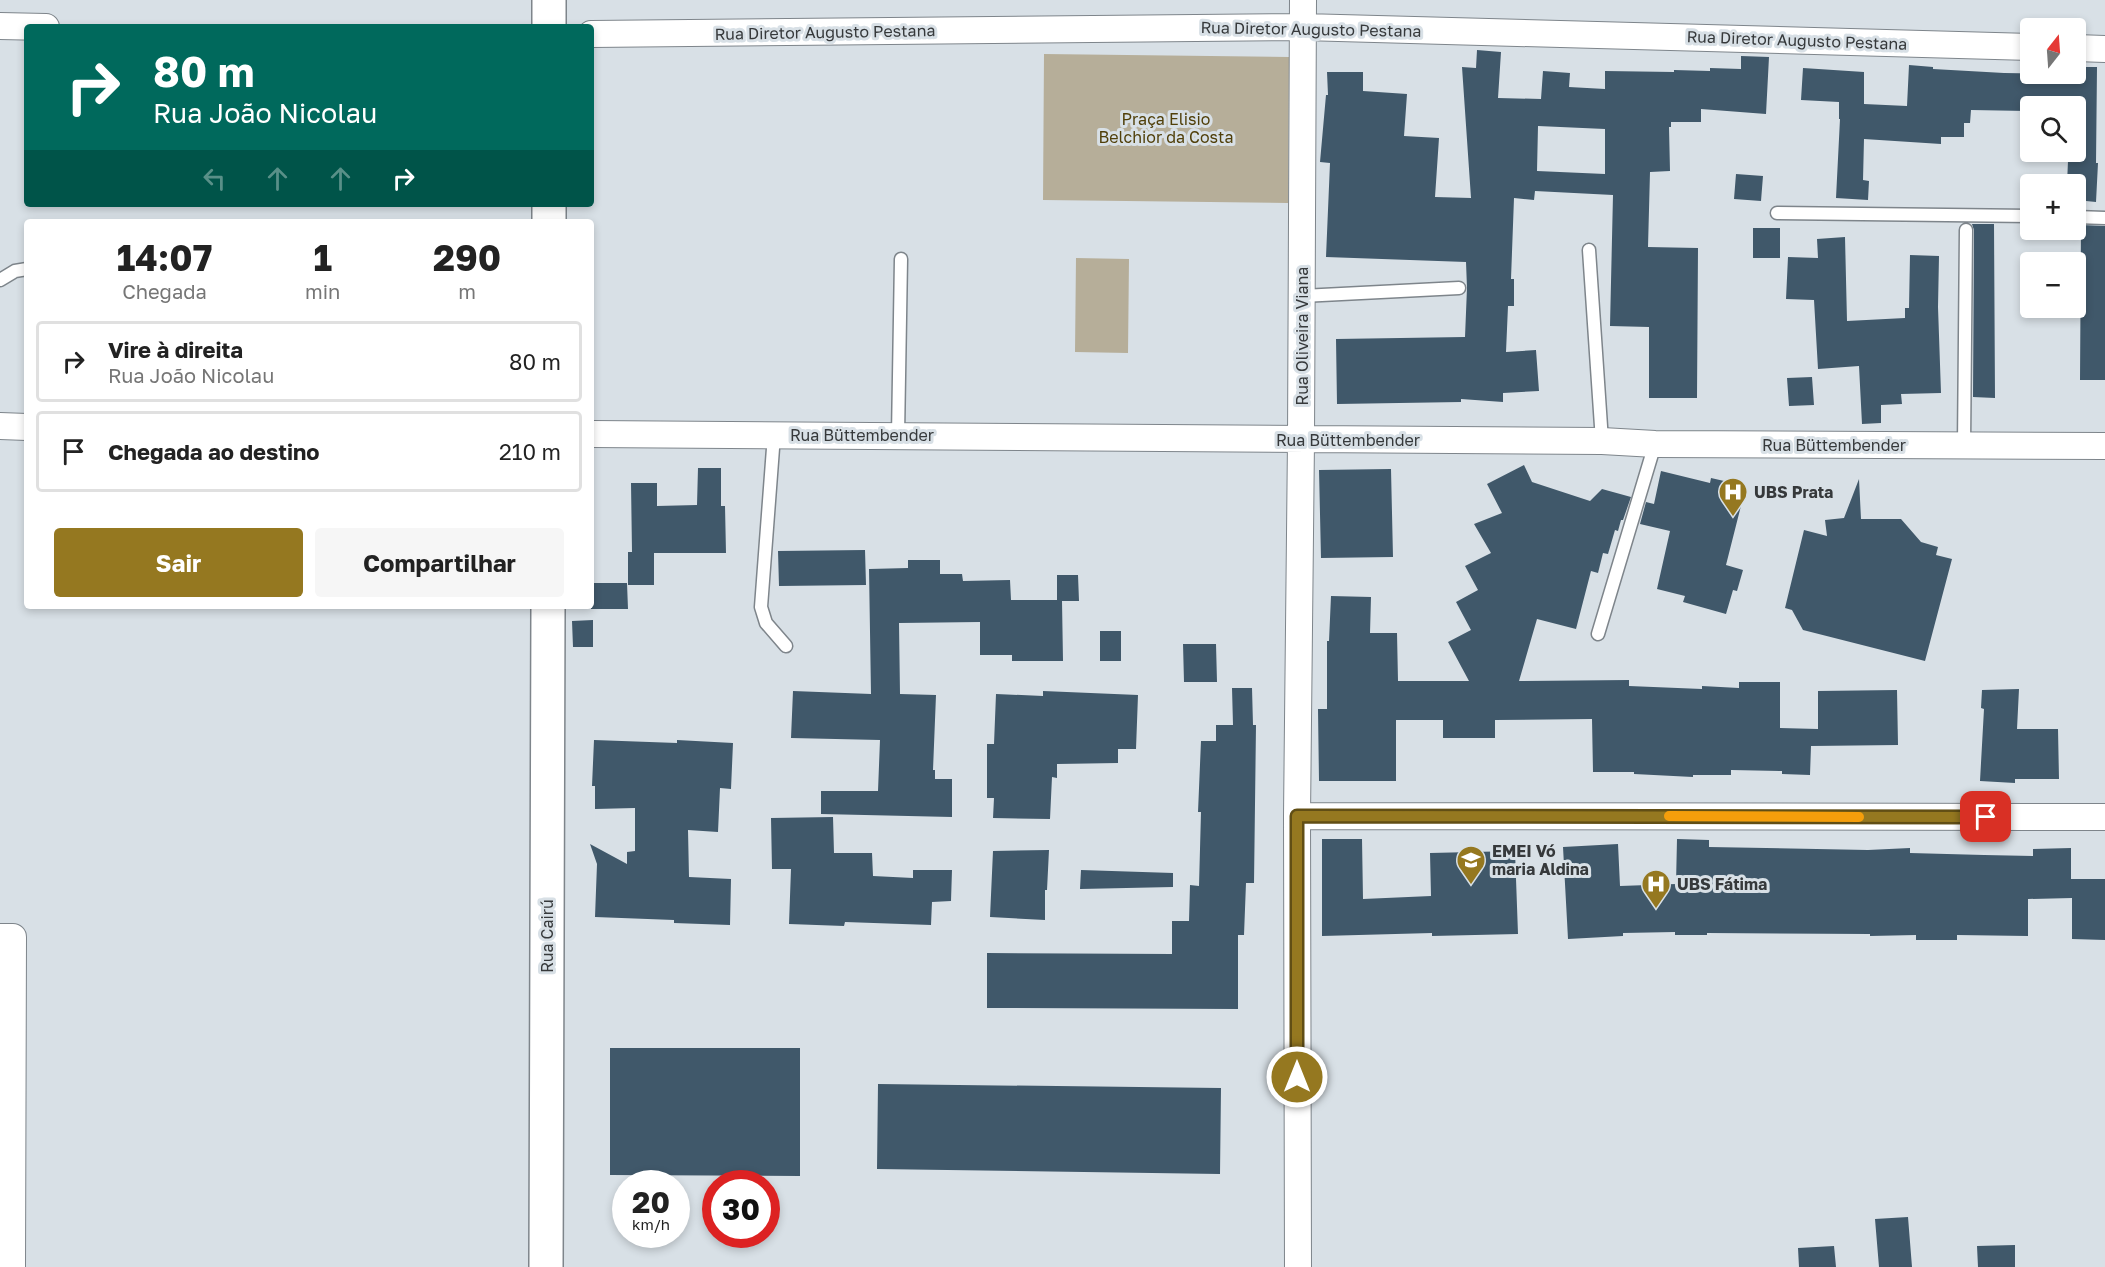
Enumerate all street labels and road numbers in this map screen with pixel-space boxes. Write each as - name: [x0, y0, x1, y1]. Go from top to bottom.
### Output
- street label: Rua Diretor Augusto Pestana: [1200, 17, 1422, 41]
- street label: Rua Diretor Augusto Pestana: [714, 20, 936, 44]
- street label: Rua Diretor Augusto Pestana: [1686, 26, 1908, 54]
- street label: Rua Oliveira Viana: [1292, 267, 1312, 405]
- street label: Rua Büttembender: [790, 425, 934, 445]
- street label: Rua Büttembender: [1276, 430, 1420, 450]
- street label: Rua Büttembender: [1762, 435, 1906, 455]
- street label: Rua Cairú: [537, 899, 557, 973]

